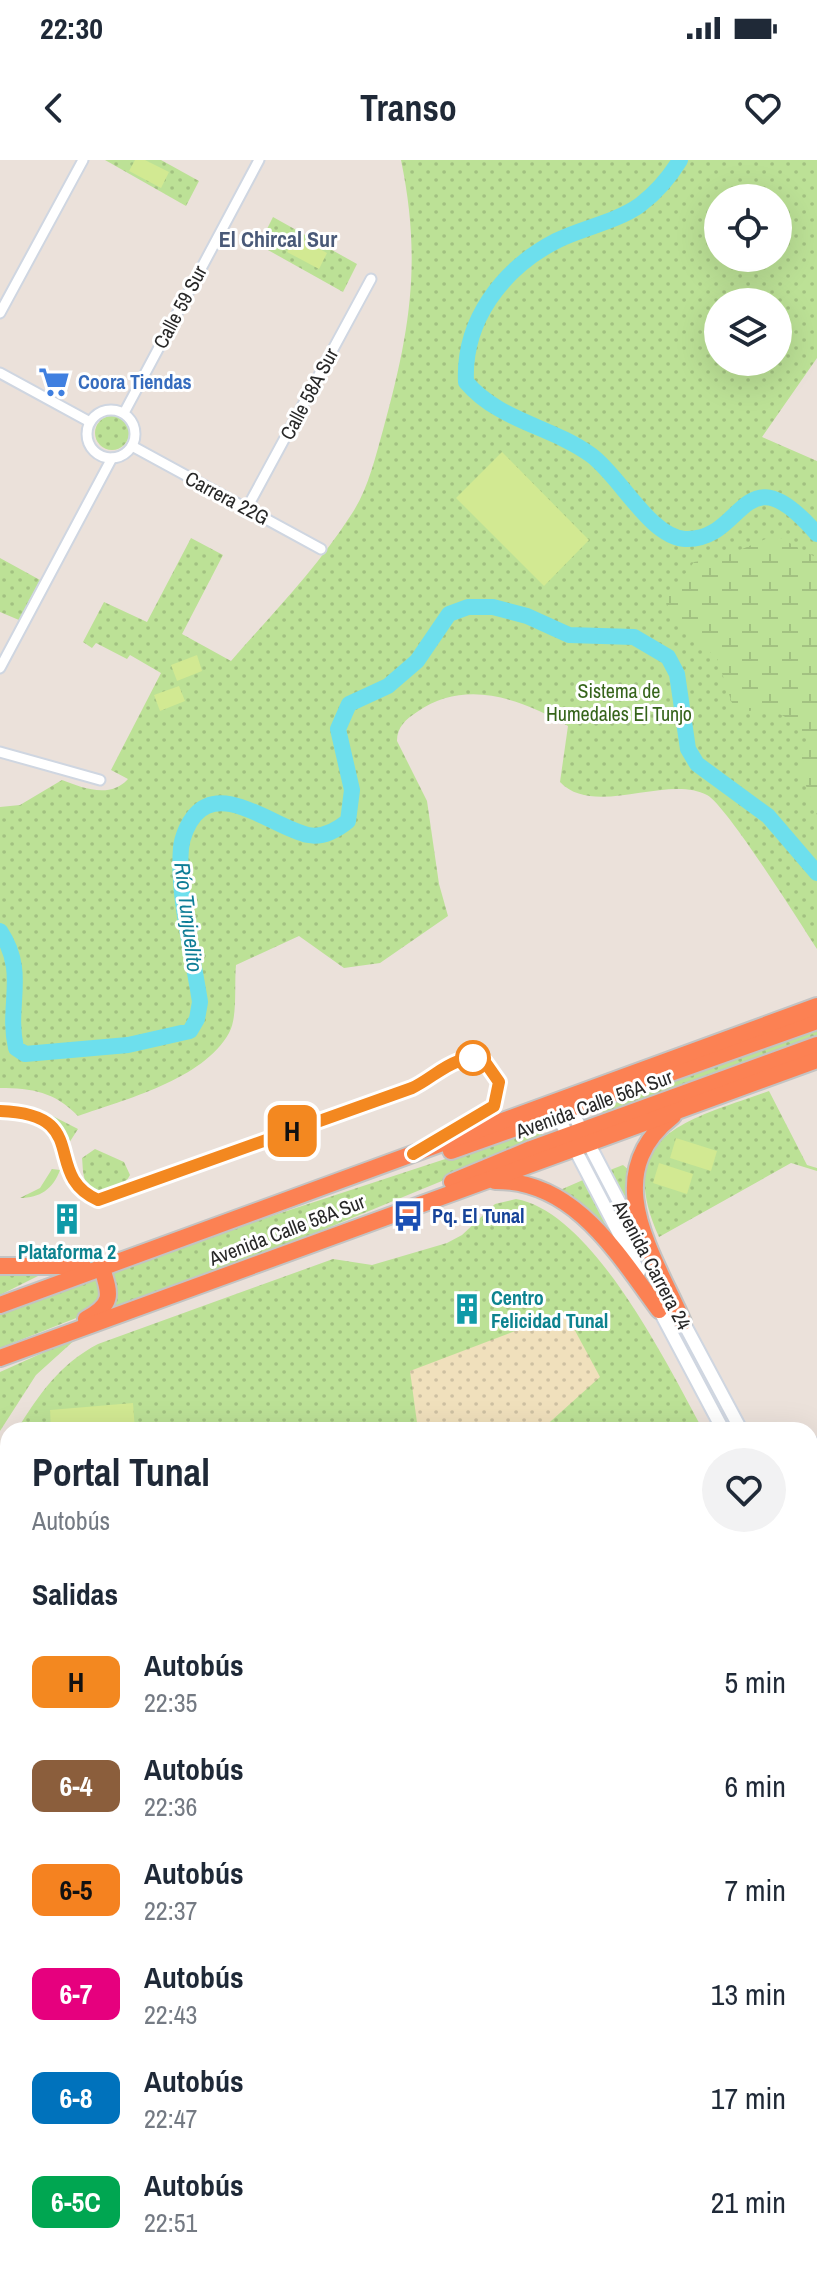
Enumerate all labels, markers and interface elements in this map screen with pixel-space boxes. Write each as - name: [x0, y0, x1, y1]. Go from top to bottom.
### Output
- text: 22:30: [40, 8, 103, 48]
- text: Transo: [360, 84, 457, 132]
- icon: back: [32, 86, 76, 130]
- icon: heart: [741, 86, 785, 130]
- map controls: [704, 184, 792, 376]
- button: locate: [704, 184, 792, 272]
- district label: El Chircal Sur: [219, 224, 337, 254]
- street label: Calle 59 Sur: [146, 260, 213, 353]
- button: layers: [704, 288, 792, 376]
- street label: Calle 58A Sur: [273, 343, 344, 444]
- supermarket icon: Coora Tiendas: [37, 365, 71, 399]
- place label: Coora Tiendas: [78, 368, 192, 395]
- street label: Carrera 22G: [181, 464, 274, 531]
- park label: Sistema de Humedales El Tunjo: [546, 677, 692, 727]
- water label: Río Tunjuelito: [167, 860, 211, 974]
- unlabelled marker: [456, 1041, 490, 1075]
- street label: Avenida Calle 56A Sur: [511, 1062, 676, 1145]
- line badge: H: [266, 1105, 318, 1157]
- text: H: [284, 1112, 300, 1150]
- street label: Avenida Calle 58A Sur: [204, 1187, 369, 1272]
- street label: Avenida Carrera 24: [607, 1194, 698, 1334]
- bus stop icon: Pq. El Tunal: [391, 1199, 425, 1233]
- building icon: Plataforma 2: [50, 1202, 84, 1236]
- place label: Pq. El Tunal: [432, 1202, 525, 1229]
- place label: Plataforma 2: [18, 1238, 116, 1265]
- place label: Centro Felicidad Tunal: [491, 1284, 608, 1334]
- building icon: Centro Felicidad Tunal: [450, 1292, 484, 1326]
- text: Portal Tunal: [32, 1447, 210, 1498]
- button: heart: [702, 1448, 786, 1532]
- text: Autobús: [32, 1503, 110, 1538]
- text: Salidas: [32, 1574, 118, 1614]
- text: Autobús: [144, 1645, 244, 1685]
- text: 5 min: [724, 1662, 786, 1702]
- text: H: [68, 1663, 84, 1701]
- text: 22:35: [144, 1685, 197, 1720]
- text: Autobús: [144, 1749, 244, 1789]
- text: 6 min: [724, 1766, 786, 1806]
- text: 6-4: [59, 1767, 93, 1805]
- text: 22:36: [144, 1789, 197, 1824]
- text: Autobús: [144, 1853, 244, 1893]
- text: 7 min: [724, 1870, 786, 1910]
- text: 6-5: [59, 1871, 93, 1909]
- text: 22:37: [144, 1893, 197, 1928]
- text: Autobús: [144, 1957, 244, 1997]
- text: 13 min: [711, 1974, 786, 2014]
- text: 6-7: [59, 1975, 93, 2013]
- text: 22:43: [144, 1997, 197, 2032]
- text: Autobús: [144, 2061, 244, 2101]
- text: 17 min: [711, 2078, 786, 2118]
- text: 6-8: [59, 2079, 93, 2117]
- text: 22:47: [144, 2101, 197, 2136]
- text: Autobús: [144, 2165, 244, 2205]
- text: 21 min: [711, 2182, 786, 2222]
- text: 6-5C: [51, 2183, 101, 2221]
- text: 22:51: [144, 2205, 197, 2240]

